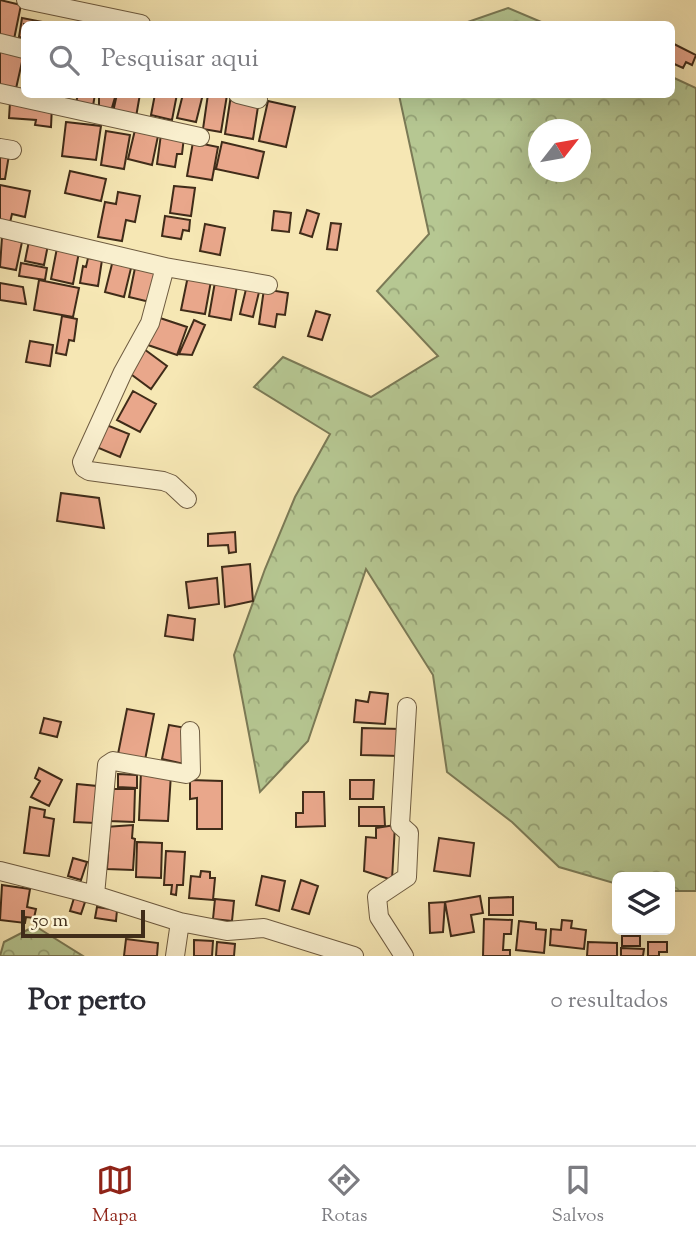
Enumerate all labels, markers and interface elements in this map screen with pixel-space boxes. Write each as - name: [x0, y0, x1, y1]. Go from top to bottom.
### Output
- search box: [21, 21, 675, 98]
- icon: search: [45, 41, 83, 79]
- text: Pesquisar aqui: [101, 41, 259, 78]
- north arrow: [528, 119, 591, 182]
- map controls: [612, 872, 675, 935]
- button: layers: [612, 872, 675, 935]
- scale bar: [21, 907, 145, 939]
- text: 50 m: [32, 908, 68, 935]
- text: Por perto: [28, 980, 146, 1023]
- text: 0 resultados: [551, 985, 668, 1018]
- tab: Mapa: [92, 1161, 137, 1230]
- tab: Rotas: [321, 1161, 367, 1230]
- tab: Salvos: [552, 1161, 604, 1230]

